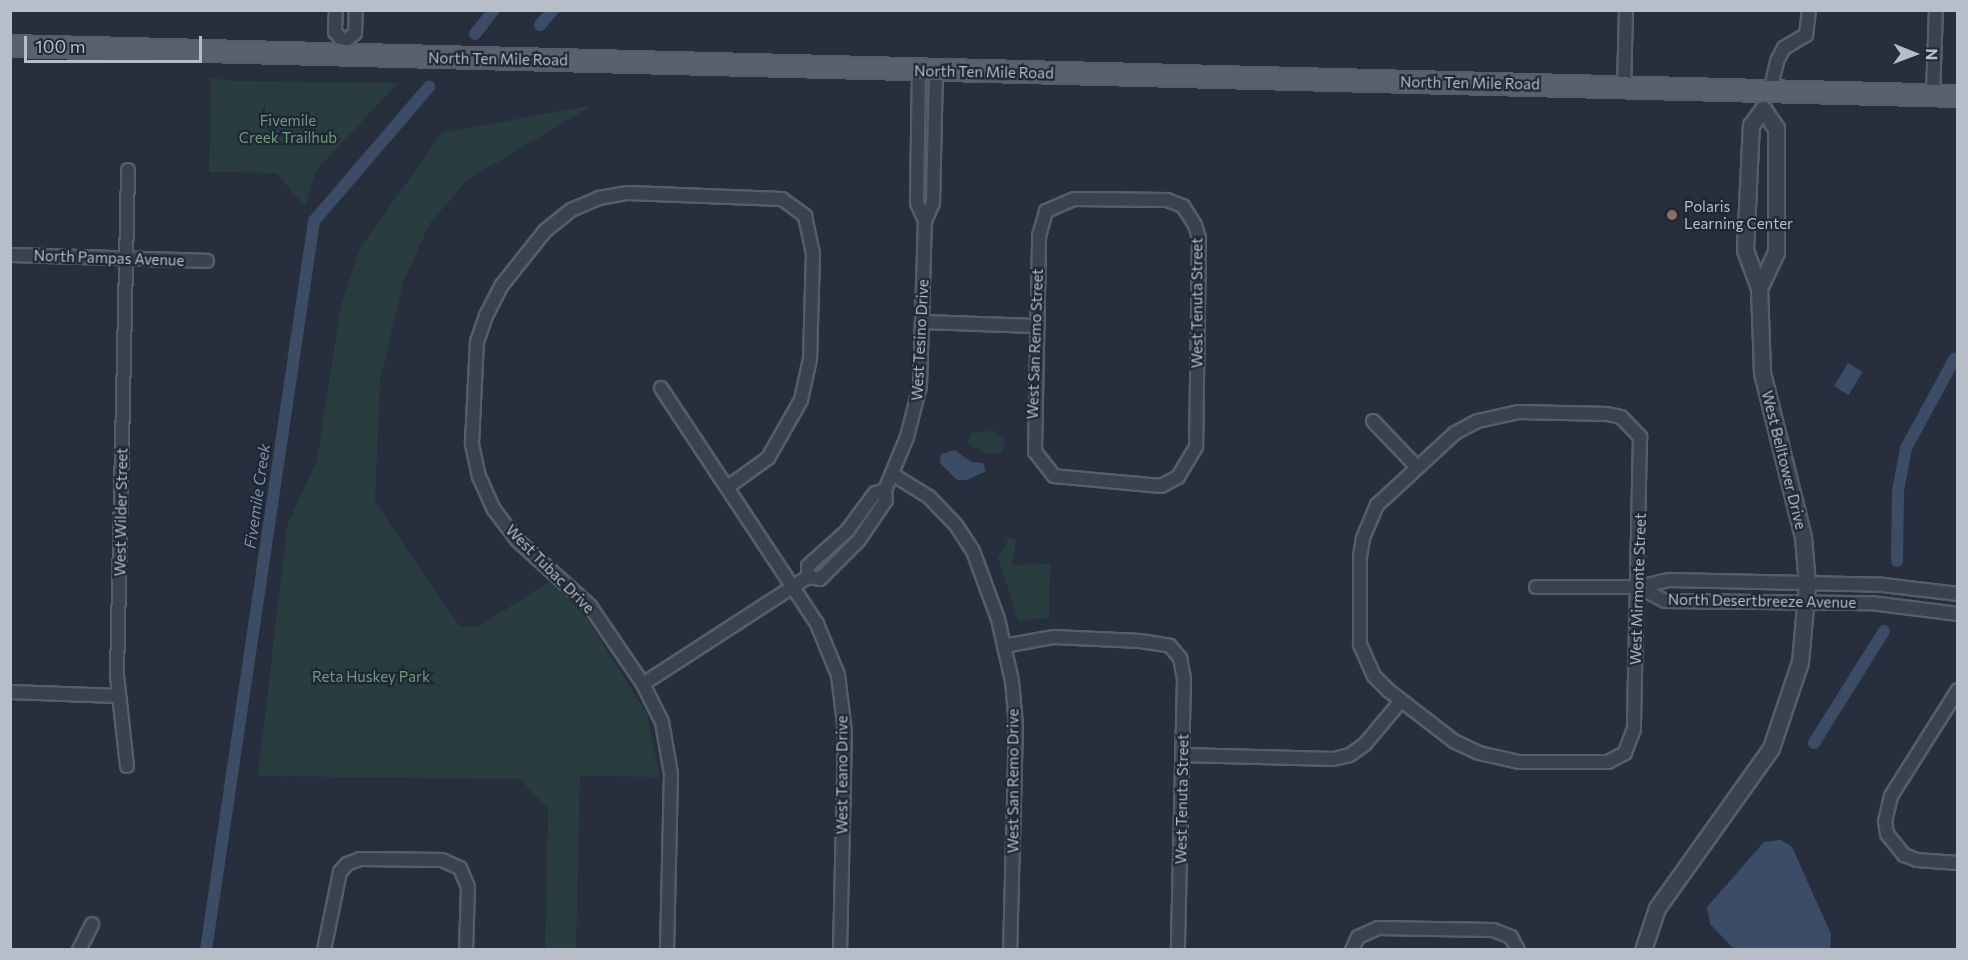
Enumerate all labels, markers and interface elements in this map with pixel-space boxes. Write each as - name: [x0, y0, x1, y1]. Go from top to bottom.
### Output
- scale bar: [27, 24, 206, 62]
- north arrow: [1884, 24, 1944, 84]
- text: 100 m: [35, 35, 85, 57]
- text: N: [1923, 48, 1942, 60]
- street label: North Ten Mile Road: [428, 49, 568, 69]
- street label: North Ten Mile Road: [914, 62, 1054, 82]
- street label: North Ten Mile Road: [1400, 73, 1540, 93]
- park label: Fivemile Creek Trailhub: [239, 111, 337, 146]
- place label: Polaris Learning Center: [1684, 197, 1793, 232]
- marker: Polaris Learning Center: [1665, 208, 1679, 222]
- street label: West Tenuta Street: [1188, 238, 1206, 368]
- street label: North Pampas Avenue: [33, 246, 185, 270]
- street label: West San Remo Street: [1023, 268, 1047, 420]
- street label: West Tesino Drive: [908, 279, 932, 401]
- street label: West Belltower Drive: [1758, 389, 1810, 531]
- water label: Fivemile Creek: [240, 442, 274, 550]
- street label: West Wilder Street: [111, 447, 131, 577]
- street label: West Mirmonte Street: [1626, 513, 1650, 665]
- street label: West Tubac Drive: [502, 521, 598, 617]
- street label: North Desertbreeze Avenue: [1668, 590, 1856, 612]
- park label: Reta Huskey Park: [312, 668, 430, 686]
- street label: West San Remo Drive: [1004, 709, 1022, 853]
- street label: West Teano Drive: [833, 716, 851, 834]
- street label: West Tenuta Street: [1172, 734, 1192, 864]

